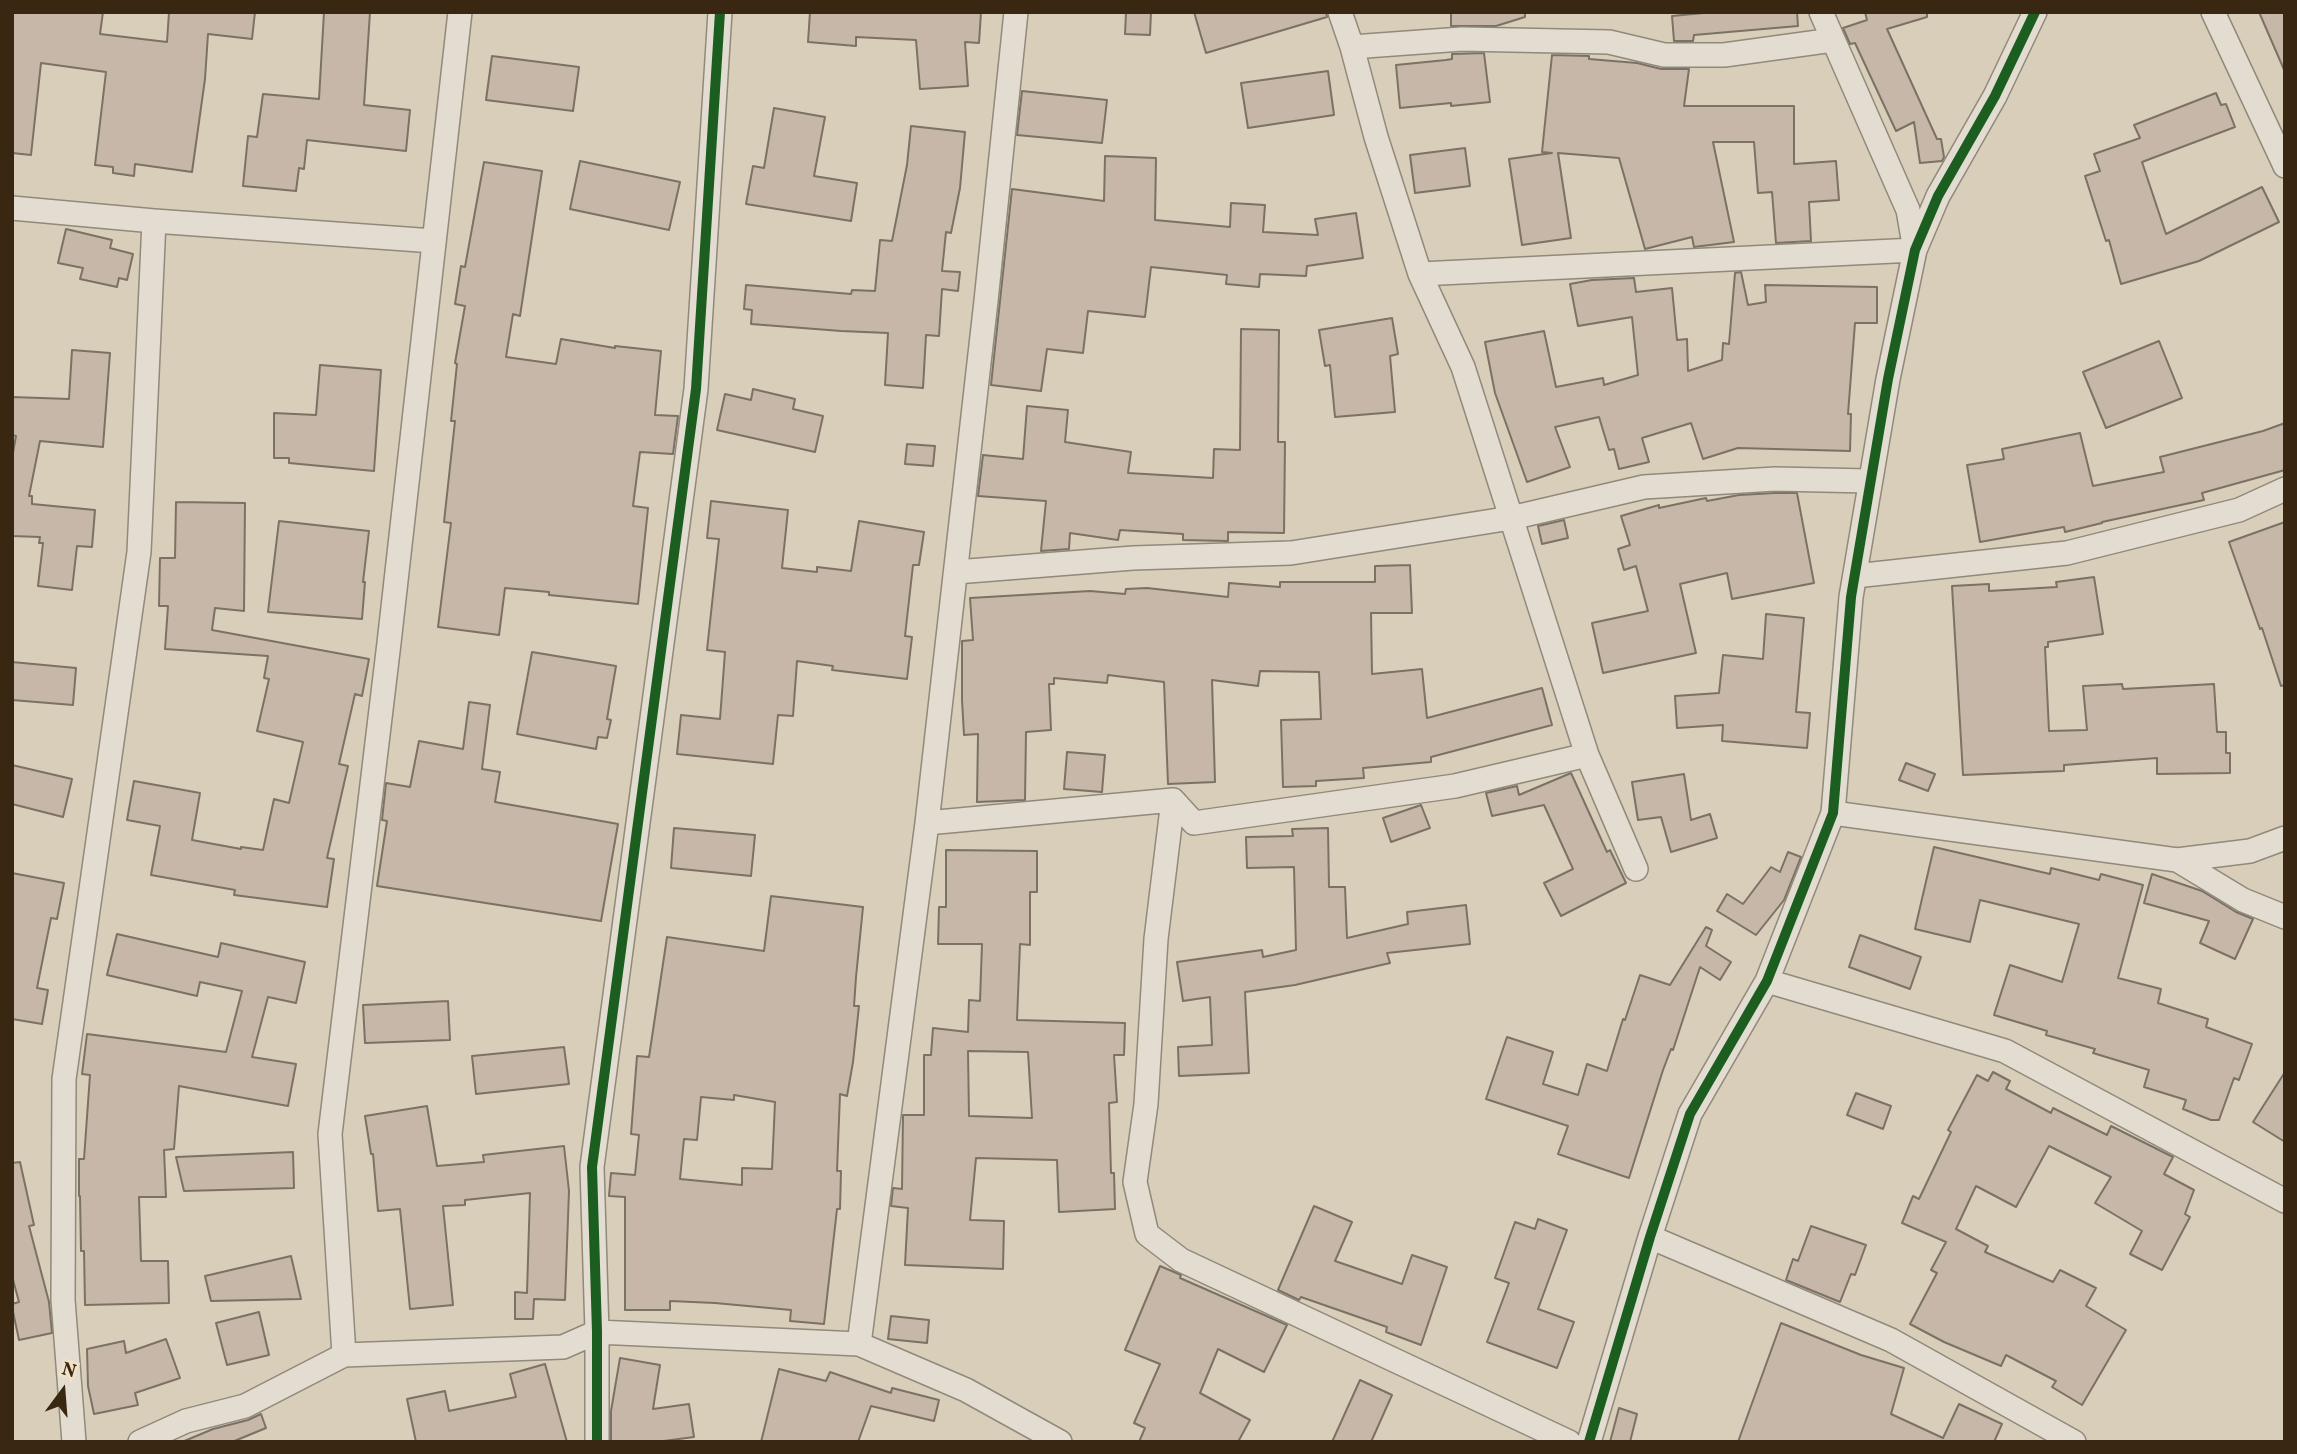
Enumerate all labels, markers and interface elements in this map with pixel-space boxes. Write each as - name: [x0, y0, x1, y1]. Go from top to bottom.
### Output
- north arrow: [28, 1356, 98, 1426]
- text: N: [59, 1356, 79, 1385]

